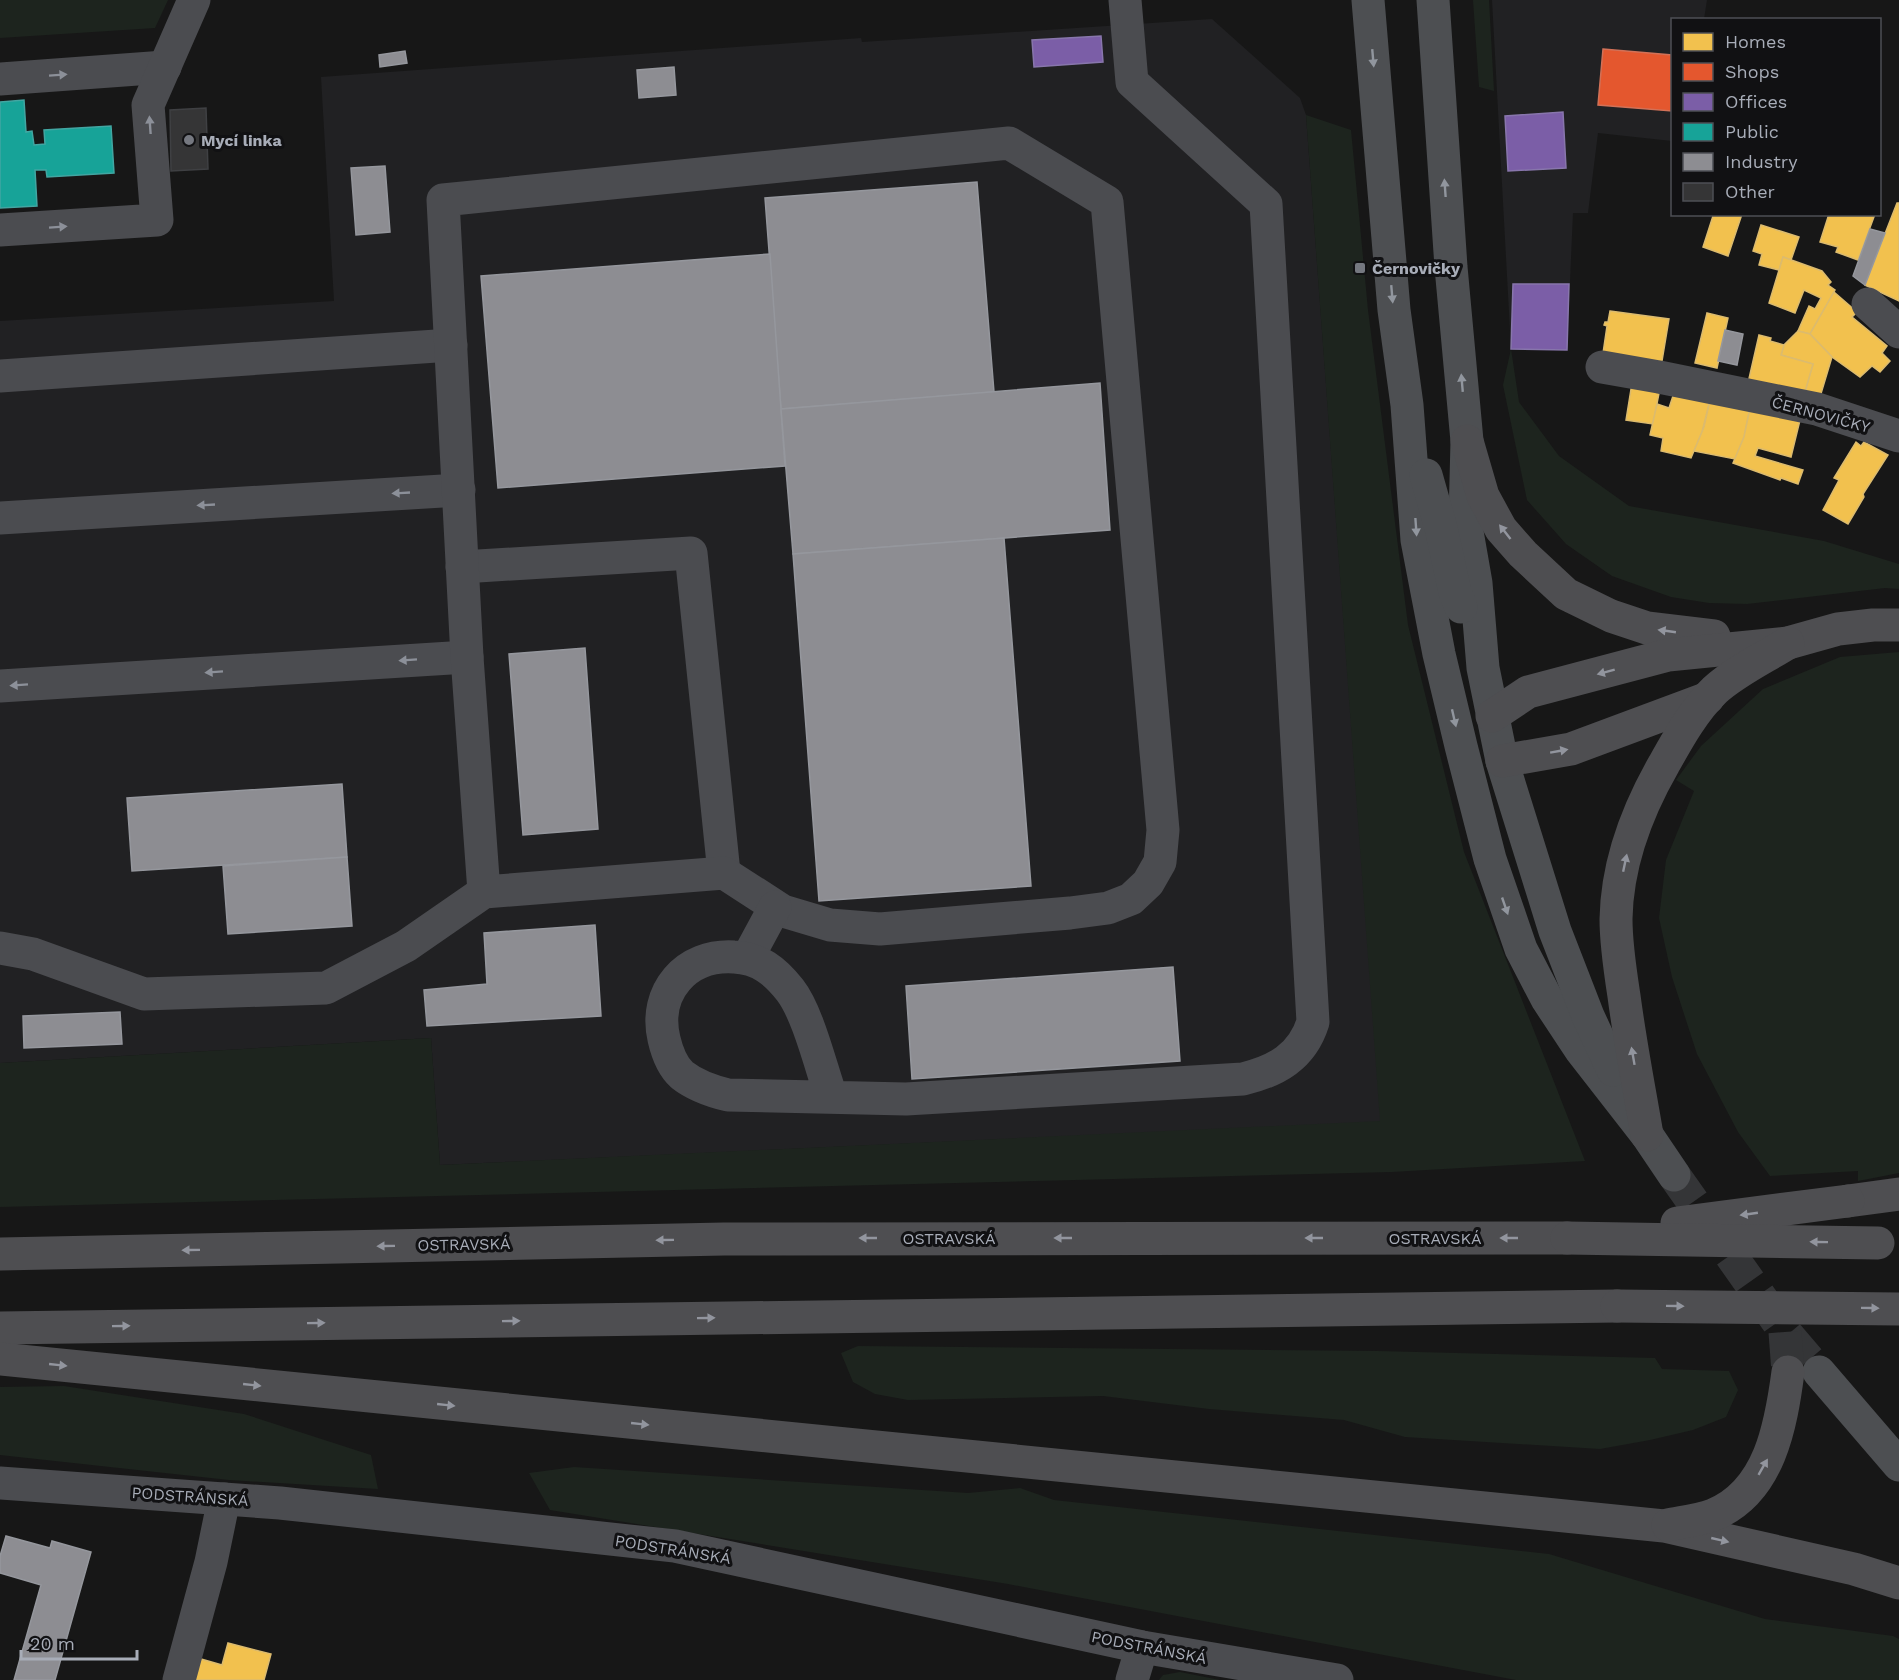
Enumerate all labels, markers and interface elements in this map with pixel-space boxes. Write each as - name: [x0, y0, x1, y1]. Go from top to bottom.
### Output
- legend: [1671, 18, 1881, 216]
- text: Homes: [1725, 31, 1786, 52]
- one-way arrow: [1368, 49, 1377, 68]
- text: Shops: [1725, 61, 1779, 82]
- one-way arrow: [49, 70, 68, 80]
- text: Offices: [1725, 91, 1787, 112]
- one-way arrow: [145, 115, 155, 134]
- text: Public: [1725, 121, 1779, 142]
- place label: Mycí linka: [201, 131, 282, 150]
- marker: Mycí linka: [182, 133, 196, 147]
- text: Industry: [1725, 151, 1798, 172]
- one-way arrow: [1441, 179, 1450, 198]
- text: Other: [1725, 181, 1775, 202]
- one-way arrow: [49, 222, 68, 231]
- place label: Černovičky: [1372, 259, 1461, 278]
- marker: Černovičky: [1353, 261, 1367, 275]
- one-way arrow: [1388, 285, 1397, 304]
- one-way arrow: [1457, 373, 1467, 392]
- street label: ČERNOVIČKY: [1770, 392, 1872, 437]
- one-way arrow: [391, 489, 410, 498]
- one-way arrow: [196, 501, 215, 510]
- one-way arrow: [1411, 517, 1421, 536]
- one-way arrow: [1499, 525, 1511, 540]
- one-way arrow: [1657, 626, 1676, 635]
- one-way arrow: [399, 656, 418, 665]
- one-way arrow: [204, 668, 223, 677]
- one-way arrow: [1597, 668, 1615, 677]
- one-way arrow: [10, 680, 29, 689]
- one-way arrow: [1449, 709, 1459, 727]
- one-way arrow: [1550, 746, 1569, 755]
- one-way arrow: [1620, 854, 1630, 873]
- one-way arrow: [1501, 897, 1511, 915]
- one-way arrow: [1628, 1047, 1637, 1066]
- one-way arrow: [1739, 1209, 1758, 1218]
- street label: OSTRAVSKÁ: [902, 1229, 996, 1248]
- street label: OSTRAVSKÁ: [1388, 1229, 1482, 1248]
- one-way arrow: [859, 1233, 878, 1243]
- one-way arrow: [1054, 1233, 1073, 1243]
- one-way arrow: [1304, 1233, 1323, 1243]
- one-way arrow: [1499, 1233, 1518, 1243]
- street label: OSTRAVSKÁ: [417, 1234, 511, 1255]
- one-way arrow: [656, 1235, 675, 1245]
- one-way arrow: [1810, 1238, 1829, 1247]
- one-way arrow: [377, 1241, 396, 1251]
- one-way arrow: [182, 1245, 201, 1255]
- one-way arrow: [1666, 1301, 1685, 1311]
- one-way arrow: [1861, 1304, 1880, 1313]
- one-way arrow: [697, 1313, 716, 1323]
- one-way arrow: [502, 1316, 521, 1326]
- one-way arrow: [307, 1318, 326, 1328]
- one-way arrow: [112, 1321, 131, 1331]
- one-way arrow: [49, 1360, 68, 1370]
- one-way arrow: [243, 1380, 262, 1390]
- one-way arrow: [437, 1400, 456, 1410]
- one-way arrow: [631, 1419, 650, 1429]
- one-way arrow: [1758, 1458, 1768, 1475]
- street label: PODSTRÁNSKÁ: [131, 1483, 249, 1510]
- street label: PODSTRÁNSKÁ: [614, 1531, 733, 1568]
- one-way arrow: [1711, 1536, 1730, 1546]
- scale bar: [21, 1623, 136, 1661]
- street label: PODSTRÁNSKÁ: [1090, 1627, 1209, 1668]
- text: 20 m: [30, 1633, 75, 1654]

